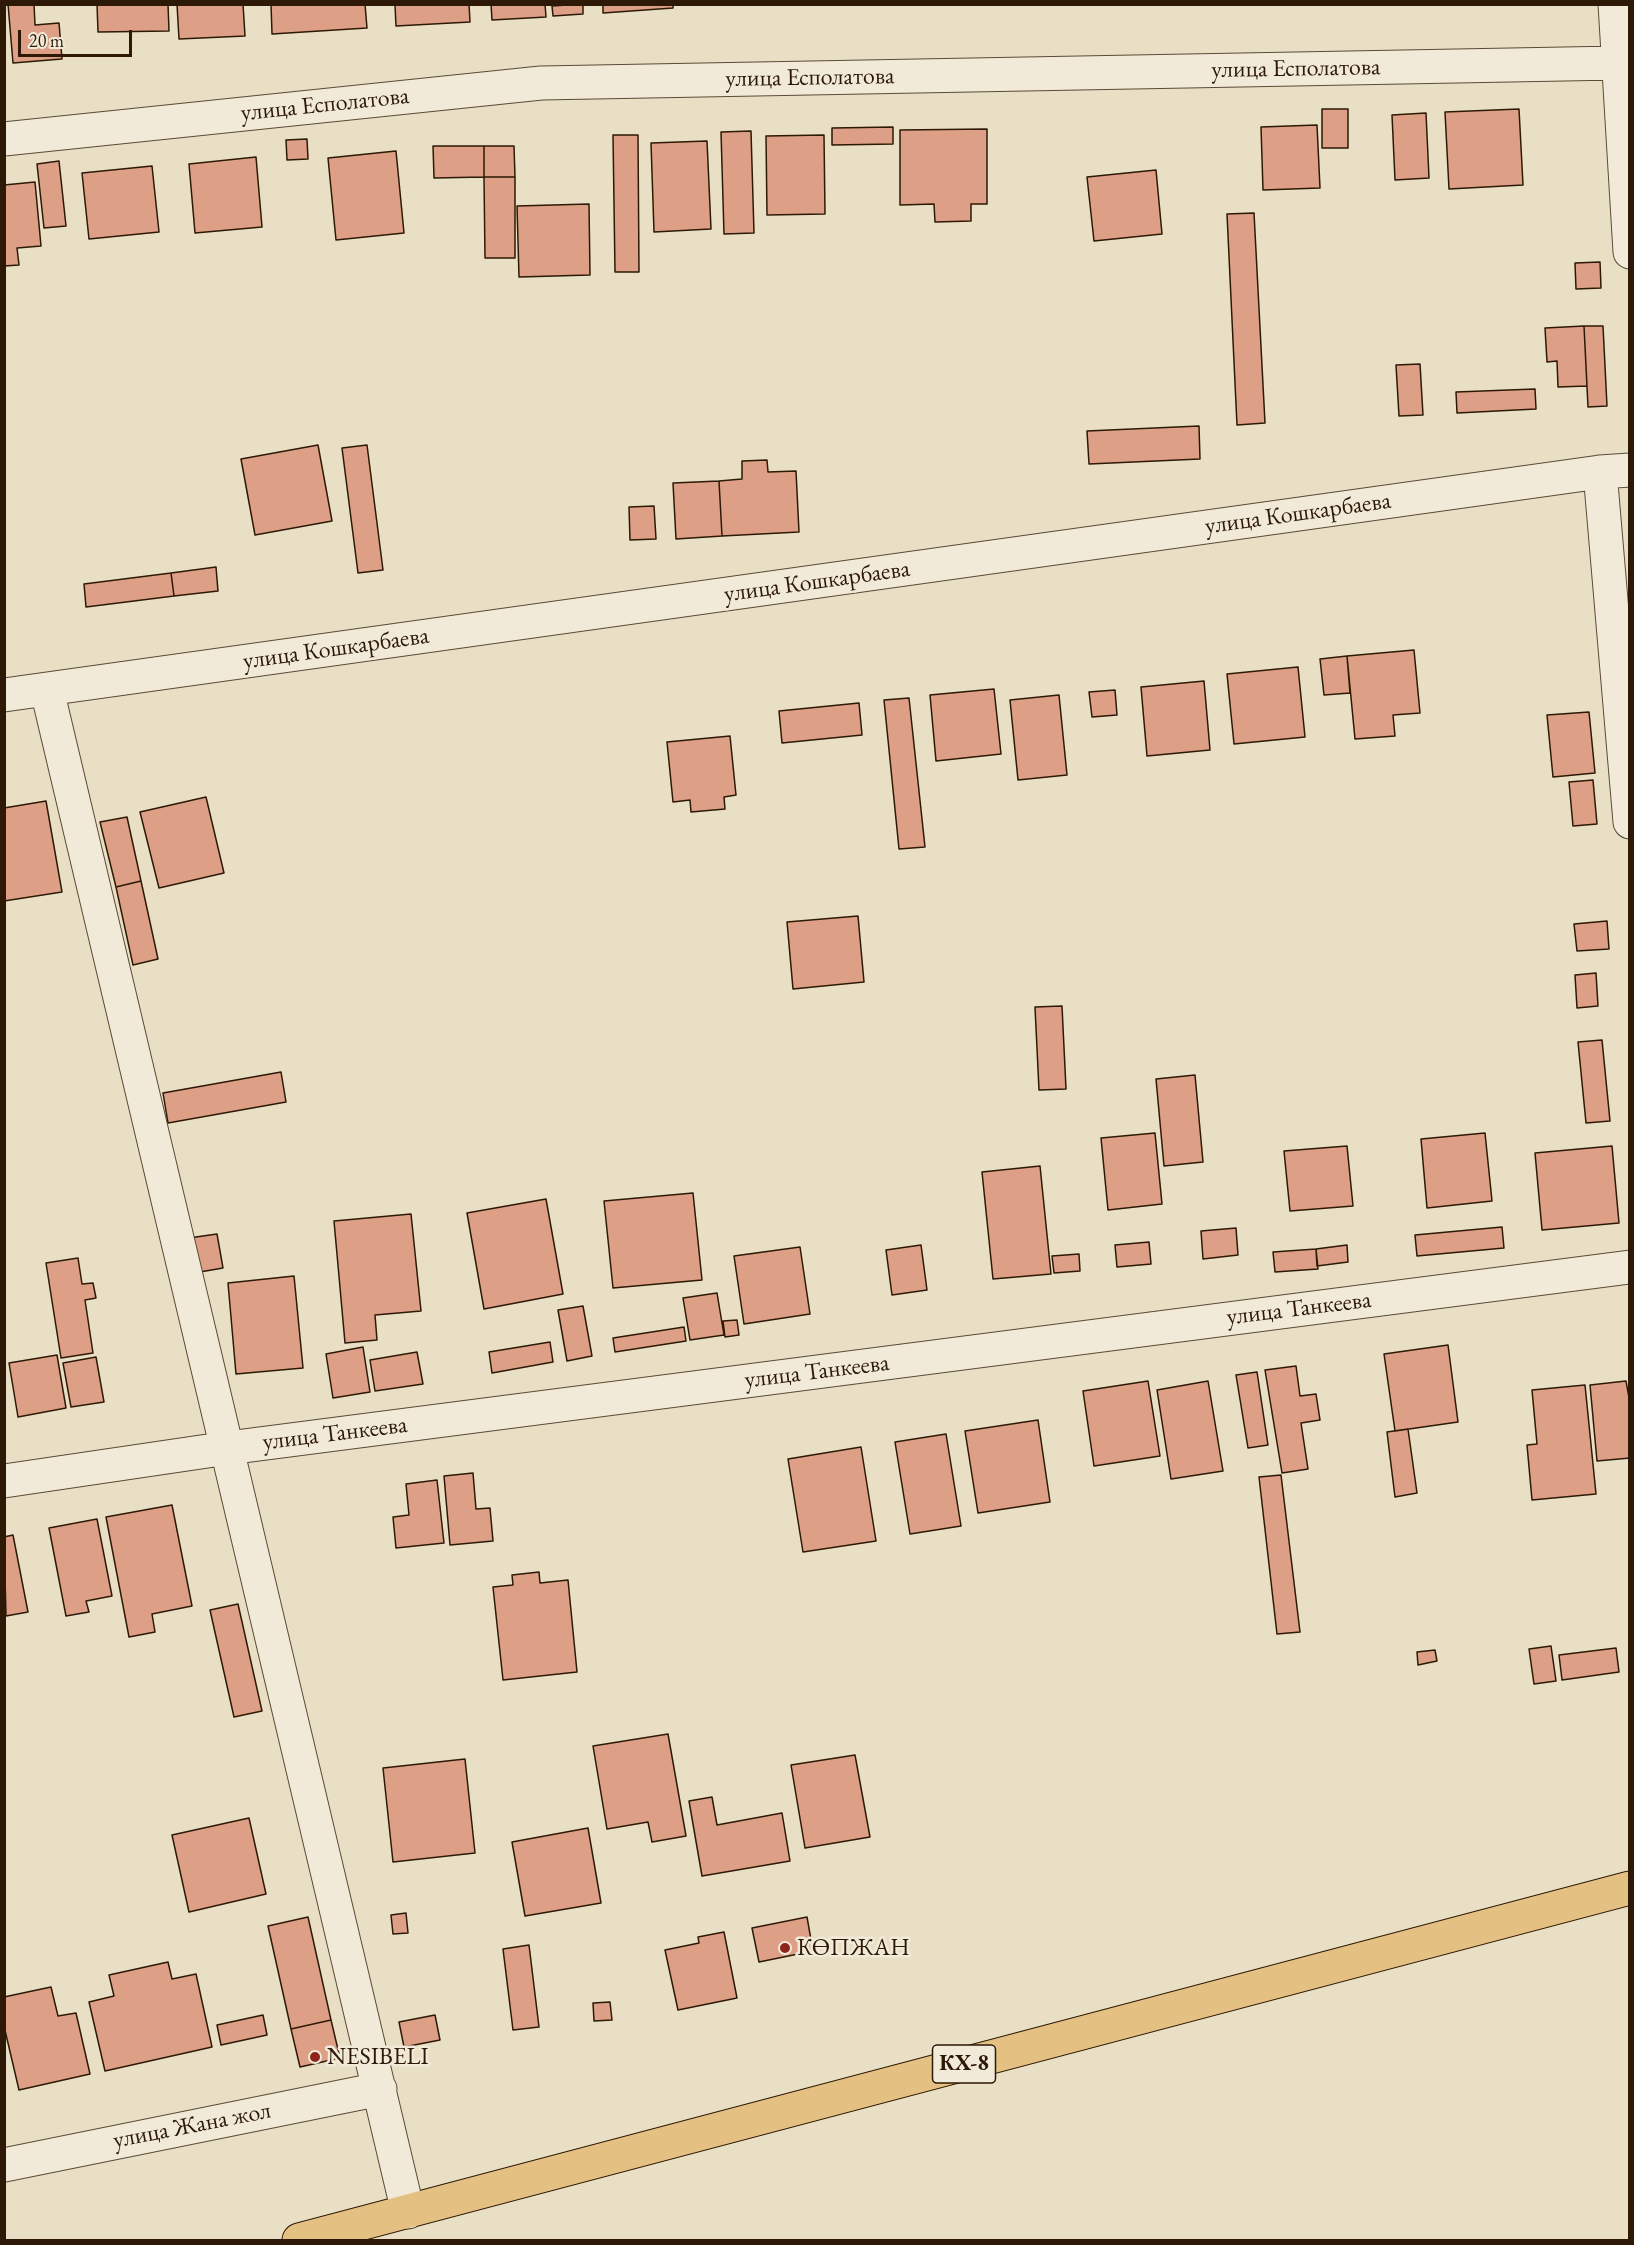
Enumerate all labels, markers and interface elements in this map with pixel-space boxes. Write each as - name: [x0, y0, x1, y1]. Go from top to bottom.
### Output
- scale bar: [21, 18, 135, 56]
- text: 20 m: [29, 29, 64, 52]
- street label: улица Есполатова: [1211, 53, 1381, 85]
- street label: улица Есполатова: [725, 62, 895, 94]
- street label: улица Есполатова: [239, 82, 411, 128]
- street label: улица Кошкарбаева: [1203, 487, 1393, 541]
- street label: улица Кошкарбаева: [722, 555, 912, 609]
- street label: улица Кошкарбаева: [241, 622, 431, 676]
- street label: улица Танкеева: [1225, 1286, 1373, 1332]
- street label: улица Танкеева: [743, 1349, 891, 1395]
- street label: улица Танкеева: [261, 1411, 409, 1457]
- place label: КӨПЖАН: [797, 1934, 910, 1962]
- marker: КӨПЖАН: [778, 1941, 792, 1955]
- place label: NESIBELI: [327, 2043, 429, 2071]
- road number: КХ-8: [932, 2045, 996, 2083]
- marker: NESIBELI: [308, 2050, 322, 2064]
- street label: улица Жана жол: [111, 2097, 273, 2155]

